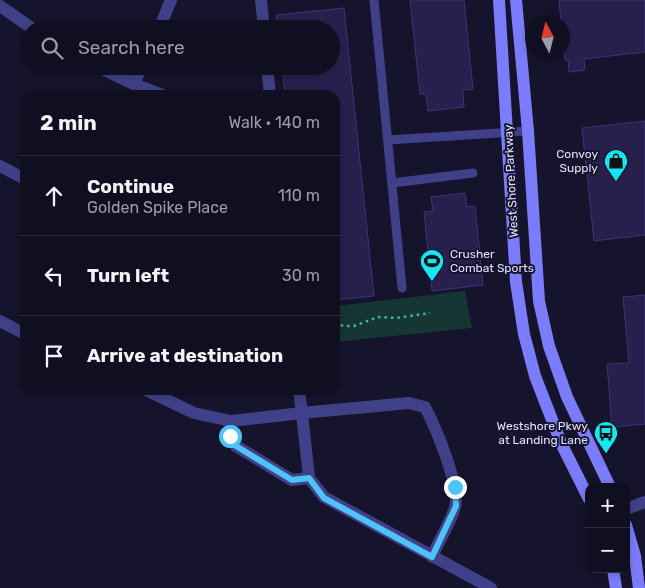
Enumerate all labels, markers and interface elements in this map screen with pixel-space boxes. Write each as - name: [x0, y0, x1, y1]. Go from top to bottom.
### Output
- north arrow: [525, 15, 570, 60]
- search box: [20, 20, 340, 75]
- icon: search: [38, 34, 66, 62]
- text: Search here: [78, 36, 185, 59]
- text: 2 min: [40, 110, 97, 135]
- text: Walk · 140 m: [229, 113, 320, 132]
- street label: West Shore Parkway: [501, 124, 521, 238]
- place label: Convoy Supply: [556, 147, 598, 175]
- shop icon: Convoy Supply: [603, 148, 629, 182]
- text: Continue: [87, 175, 174, 198]
- icon: ahead: [40, 182, 68, 210]
- text: 110 m: [278, 186, 320, 205]
- text: Golden Spike Place: [87, 198, 228, 217]
- place label: Crusher Combat Sports: [450, 247, 534, 275]
- sports icon: Crusher Combat Sports: [419, 248, 445, 282]
- icon: left: [40, 262, 68, 290]
- text: Turn left: [87, 264, 169, 287]
- text: 30 m: [282, 266, 320, 285]
- icon: arrive: [40, 342, 68, 370]
- text: Arrive at destination: [87, 344, 283, 367]
- place label: Westshore Pkwy at Landing Lane: [497, 419, 588, 447]
- bus stop icon: Westshore Pkwy at Landing Lane: [593, 420, 619, 454]
- route start: [219, 425, 242, 448]
- route end: [444, 476, 467, 499]
- map controls: [585, 483, 630, 573]
- button: +: [585, 483, 630, 528]
- button: −: [585, 528, 630, 573]

